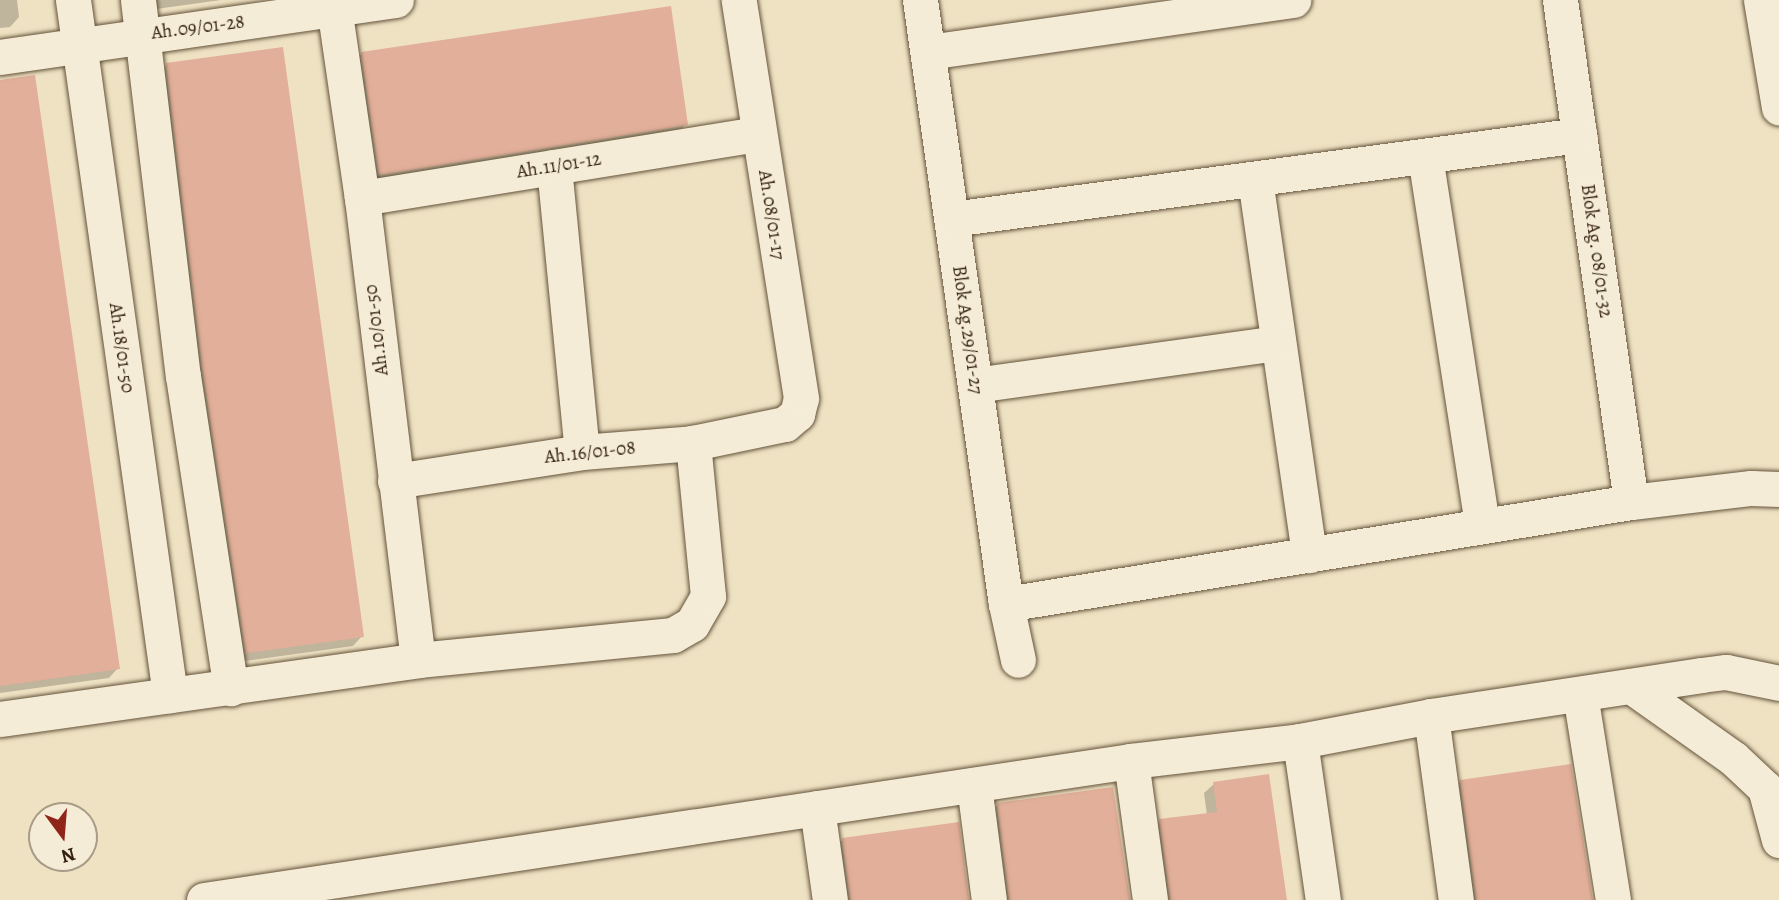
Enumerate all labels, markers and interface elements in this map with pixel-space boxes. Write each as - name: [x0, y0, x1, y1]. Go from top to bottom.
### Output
- street label: Ah.09/01-28: [150, 11, 246, 45]
- street label: Ah.11/01-12: [515, 148, 603, 184]
- street label: Ah.08/01-17: [753, 168, 789, 262]
- street label: Blok Ag. 08/01-32: [1575, 182, 1617, 320]
- street label: Blok Ag.29/01-27: [947, 264, 987, 396]
- street label: Ah.10/01-50: [360, 283, 394, 377]
- street label: Ah.18/01-50: [103, 301, 139, 395]
- street label: Ah.16/01-08: [543, 437, 637, 469]
- north arrow: [28, 802, 98, 872]
- text: N: [58, 841, 78, 870]

